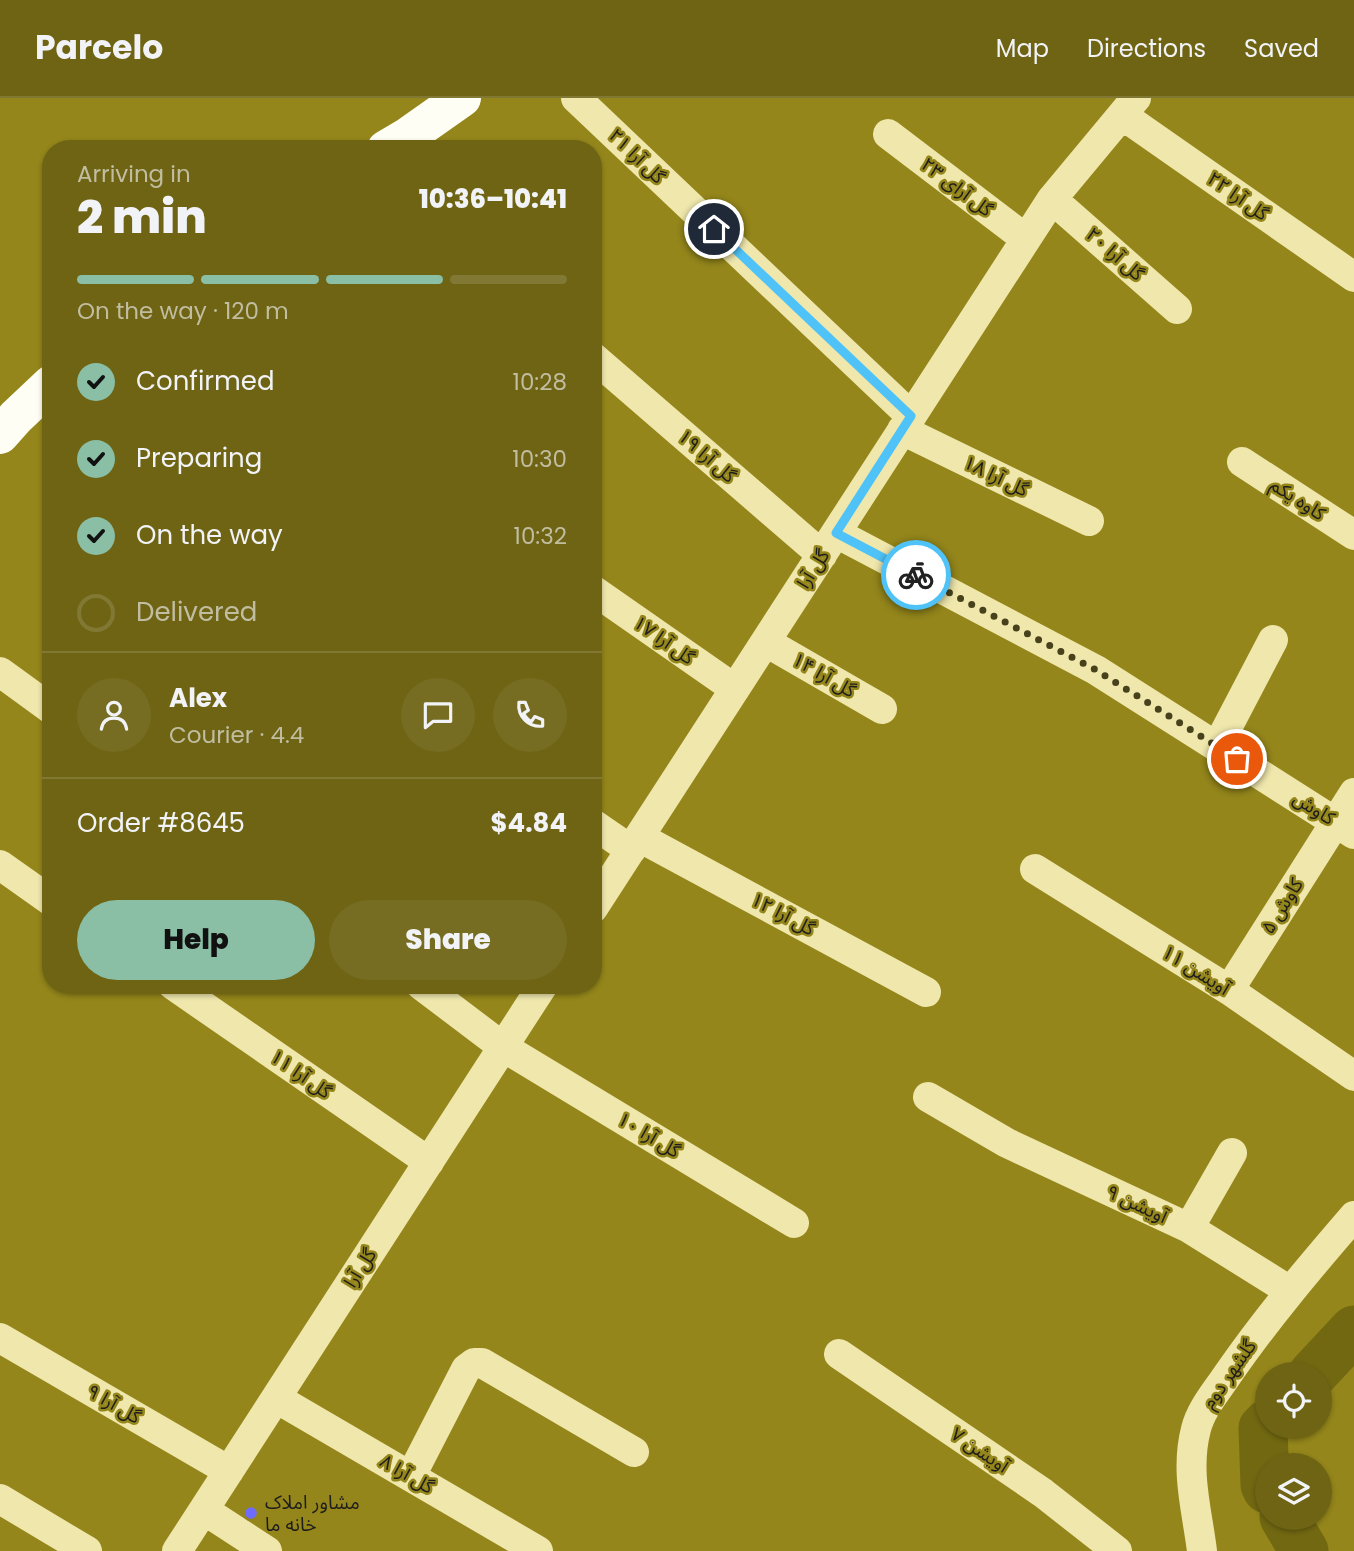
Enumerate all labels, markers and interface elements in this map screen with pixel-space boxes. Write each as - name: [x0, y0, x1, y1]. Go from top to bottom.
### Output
- text: Parcelo: [35, 24, 163, 71]
- text: Map: [996, 32, 1049, 65]
- text: Directions: [1087, 32, 1206, 65]
- text: Saved: [1244, 32, 1319, 65]
- street label: ۲۱ گل آرا: [603, 122, 672, 191]
- street label: گل آرای ۲۳: [916, 151, 999, 224]
- text: Arriving in: [77, 158, 191, 190]
- street label: ۲۲ گل آرا: [1202, 165, 1275, 228]
- text: 10:36–10:41: [419, 181, 567, 217]
- text: 2 min: [77, 185, 207, 249]
- pin: [684, 199, 744, 259]
- icon: home: [695, 210, 733, 248]
- street label: ۲۰ گل آرا: [1080, 221, 1151, 288]
- text: On the way · 120 m: [77, 295, 289, 327]
- icon: check: [77, 363, 115, 401]
- text: Confirmed: [136, 363, 274, 399]
- text: 10:28: [513, 366, 567, 398]
- street label: ۱۹ گل آرا: [672, 423, 743, 490]
- icon: check: [77, 440, 115, 478]
- text: Preparing: [136, 440, 262, 476]
- text: 10:30: [512, 443, 567, 475]
- street label: ۱۸ گل آرا: [959, 449, 1034, 504]
- street label: کاوه یکم: [1265, 471, 1332, 528]
- icon: check: [77, 517, 115, 555]
- text: On the way: [136, 517, 283, 553]
- text: 10:32: [514, 520, 567, 552]
- courier: [881, 540, 951, 610]
- street label: گل آرا: [790, 543, 836, 594]
- icon: bike: [897, 556, 935, 594]
- text: Delivered: [136, 594, 257, 630]
- street label: ۱۷ گل آرا: [628, 609, 701, 672]
- street label: ۱۴ گل آرا: [787, 646, 862, 705]
- button: person: [77, 678, 151, 752]
- button: chat: [401, 678, 475, 752]
- button: phone: [493, 678, 567, 752]
- text: Alex: [169, 680, 227, 716]
- text: Courier · 4.4: [169, 719, 304, 751]
- pin: [1207, 729, 1267, 789]
- icon: bag: [1218, 740, 1256, 778]
- street label: کاوش: [1288, 785, 1341, 832]
- text: Order #8645: [77, 805, 245, 841]
- text: $4.84: [491, 805, 567, 841]
- street label: ۵ کاوش: [1254, 872, 1310, 939]
- street label: ۱۲ گل آرا: [746, 886, 821, 943]
- button: Help: [77, 900, 315, 980]
- button: Share: [329, 900, 567, 980]
- street label: آویشن ۱۱: [1157, 939, 1236, 1002]
- street label: ۱۱ گل آرا: [265, 1043, 338, 1106]
- street label: ۱۰ گل آرا: [612, 1106, 687, 1165]
- street label: ۹ آویشن: [1102, 1178, 1173, 1230]
- street label: گل آرا: [337, 1242, 383, 1293]
- street label: گلشهر دوم: [1195, 1333, 1264, 1415]
- map controls: [1255, 1362, 1332, 1530]
- button: locate: [1255, 1362, 1332, 1439]
- street label: ۹ گل آرا: [82, 1378, 147, 1431]
- street label: ۷ آویشن: [946, 1421, 1016, 1480]
- street label: ۸ گل آرا: [375, 1448, 440, 1501]
- button: layers: [1255, 1453, 1332, 1530]
- place label: مشاور املاک خانه ما: [265, 1489, 360, 1538]
- marker: مشاور املاک خانه ما: [243, 1505, 259, 1521]

